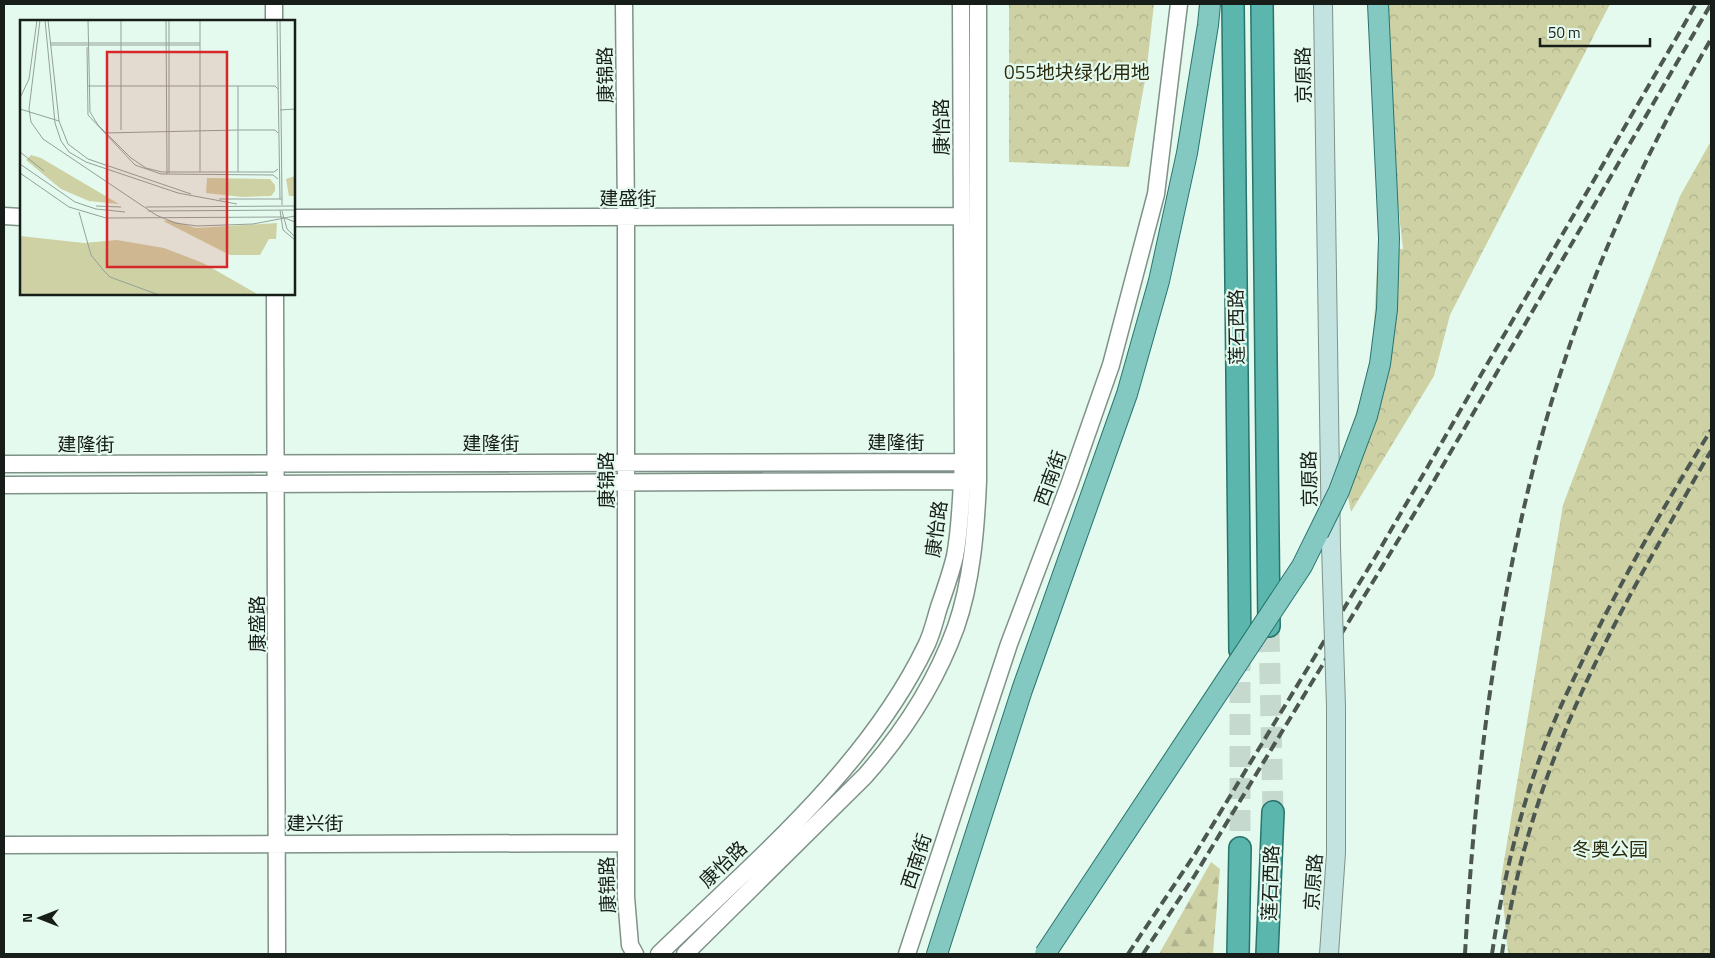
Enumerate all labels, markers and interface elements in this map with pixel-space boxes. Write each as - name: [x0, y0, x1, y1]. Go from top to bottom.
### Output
- scale bar: [1540, 15, 1650, 47]
- inset map: [20, 20, 295, 295]
- text: 50 m: [1548, 21, 1581, 44]
- street label: 康锦路: [590, 46, 619, 104]
- street label: 京原路: [1288, 46, 1317, 104]
- park label: 055地块绿化用地: [1004, 57, 1150, 86]
- street label: 康怡路: [926, 98, 955, 156]
- street label: 建盛街: [599, 183, 657, 212]
- street label: 莲石西路: [1220, 289, 1251, 365]
- street label: 建隆街: [867, 427, 925, 456]
- street label: 建隆街: [462, 428, 520, 457]
- street label: 建隆街: [57, 429, 115, 458]
- street label: 西南街: [1026, 446, 1073, 510]
- street label: 京原路: [1294, 450, 1323, 508]
- street label: 康锦路: [591, 451, 620, 509]
- street label: 康怡路: [917, 499, 954, 559]
- street label: 康盛路: [242, 595, 271, 653]
- street label: 建兴街: [286, 808, 344, 837]
- street label: 西南街: [893, 829, 938, 892]
- street label: 康怡路: [692, 833, 753, 894]
- park label: 冬奥公园: [1572, 834, 1648, 863]
- street label: 莲石西路: [1254, 844, 1285, 921]
- street label: 京原路: [1296, 853, 1329, 911]
- street label: 康锦路: [591, 856, 622, 914]
- north arrow: [15, 893, 65, 943]
- text: N: [16, 913, 37, 923]

